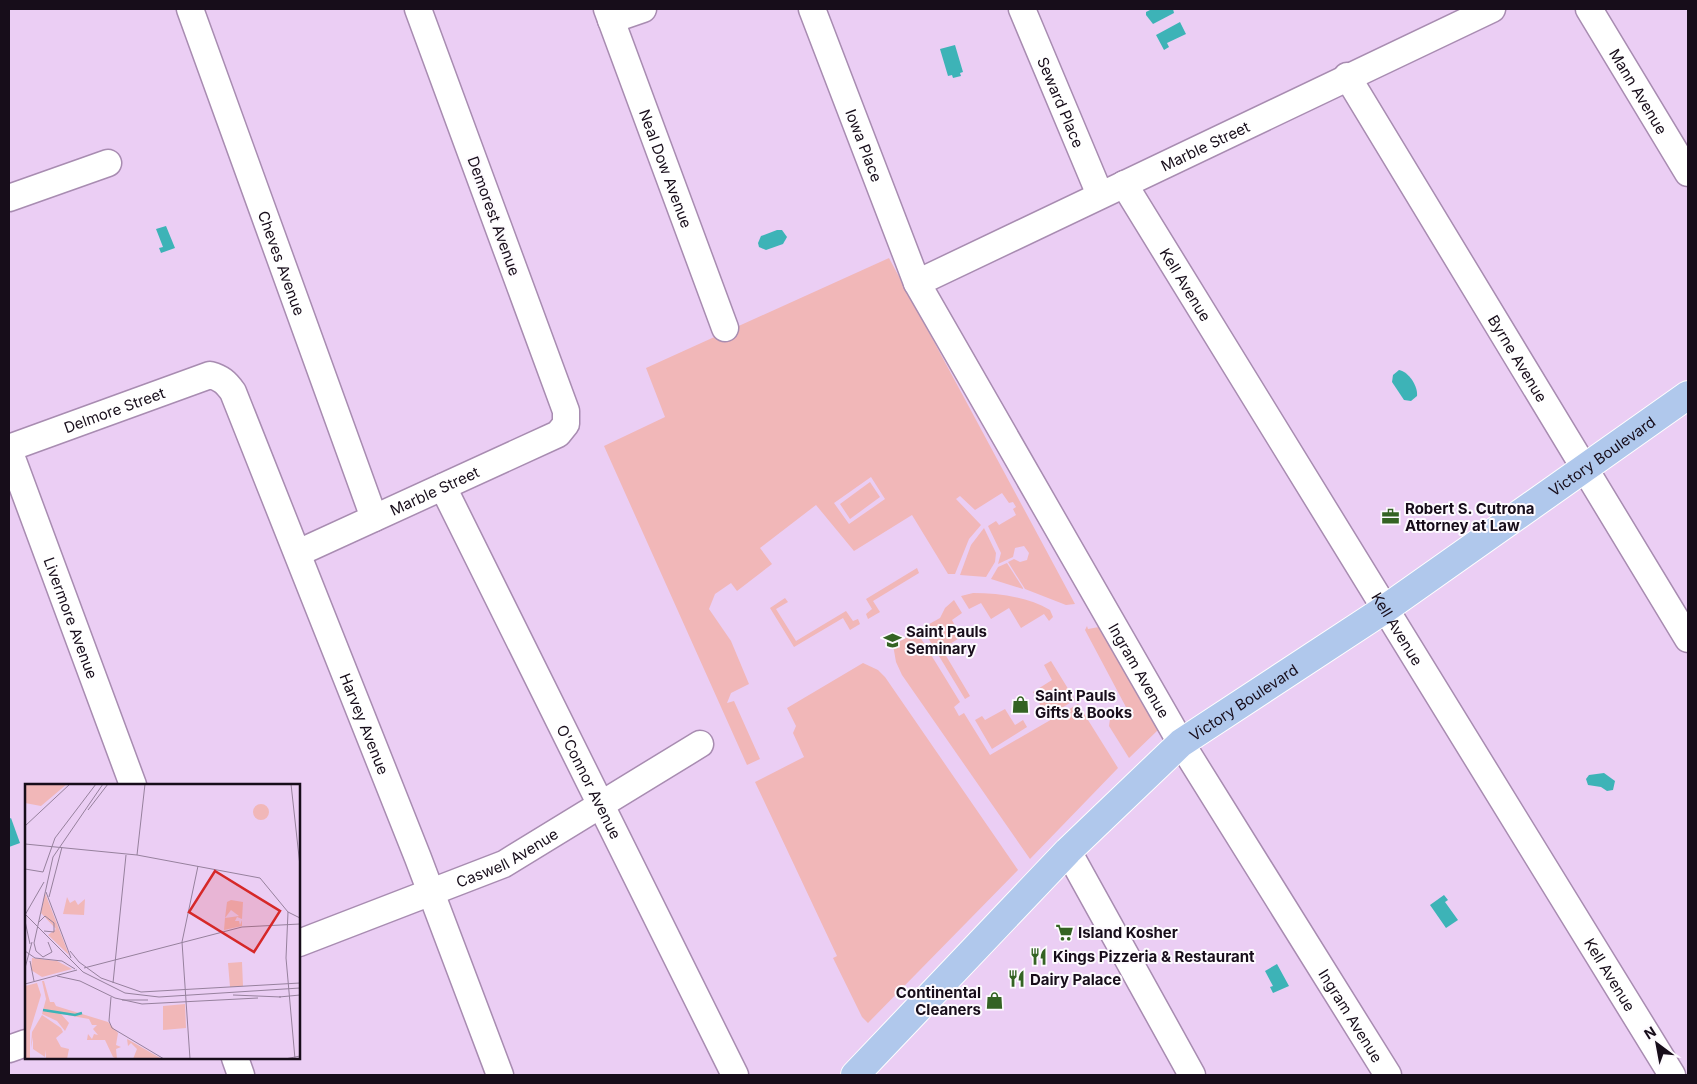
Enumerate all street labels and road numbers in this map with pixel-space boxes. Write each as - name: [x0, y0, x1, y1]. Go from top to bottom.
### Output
- street label: Mann Avenue: [1605, 45, 1672, 137]
- street label: Seward Place: [1034, 54, 1089, 150]
- street label: Neal Dow Avenue: [635, 106, 697, 231]
- street label: Iowa Place: [842, 106, 887, 185]
- street label: Marble Street: [1158, 117, 1252, 175]
- street label: Demorest Avenue: [464, 154, 524, 278]
- street label: Cheves Avenue: [254, 208, 309, 318]
- street label: Kell Avenue: [1156, 244, 1216, 325]
- street label: Byrne Avenue: [1484, 311, 1552, 405]
- street label: Delmore Street: [61, 383, 167, 437]
- street label: Victory Boulevard: [1545, 412, 1659, 500]
- street label: Marble Street: [387, 462, 482, 519]
- street label: Livermore Avenue: [40, 554, 102, 681]
- street label: Kell Avenue: [1368, 589, 1427, 669]
- street label: Ingram Avenue: [1105, 619, 1174, 721]
- street label: Victory Boulevard: [1185, 660, 1301, 745]
- street label: Harvey Avenue: [336, 670, 393, 777]
- street label: O'Connor Avenue: [553, 721, 626, 842]
- street label: Caswell Avenue: [453, 824, 561, 891]
- street label: Kell Avenue: [1580, 934, 1640, 1015]
- street label: Ingram Avenue: [1315, 965, 1387, 1066]

